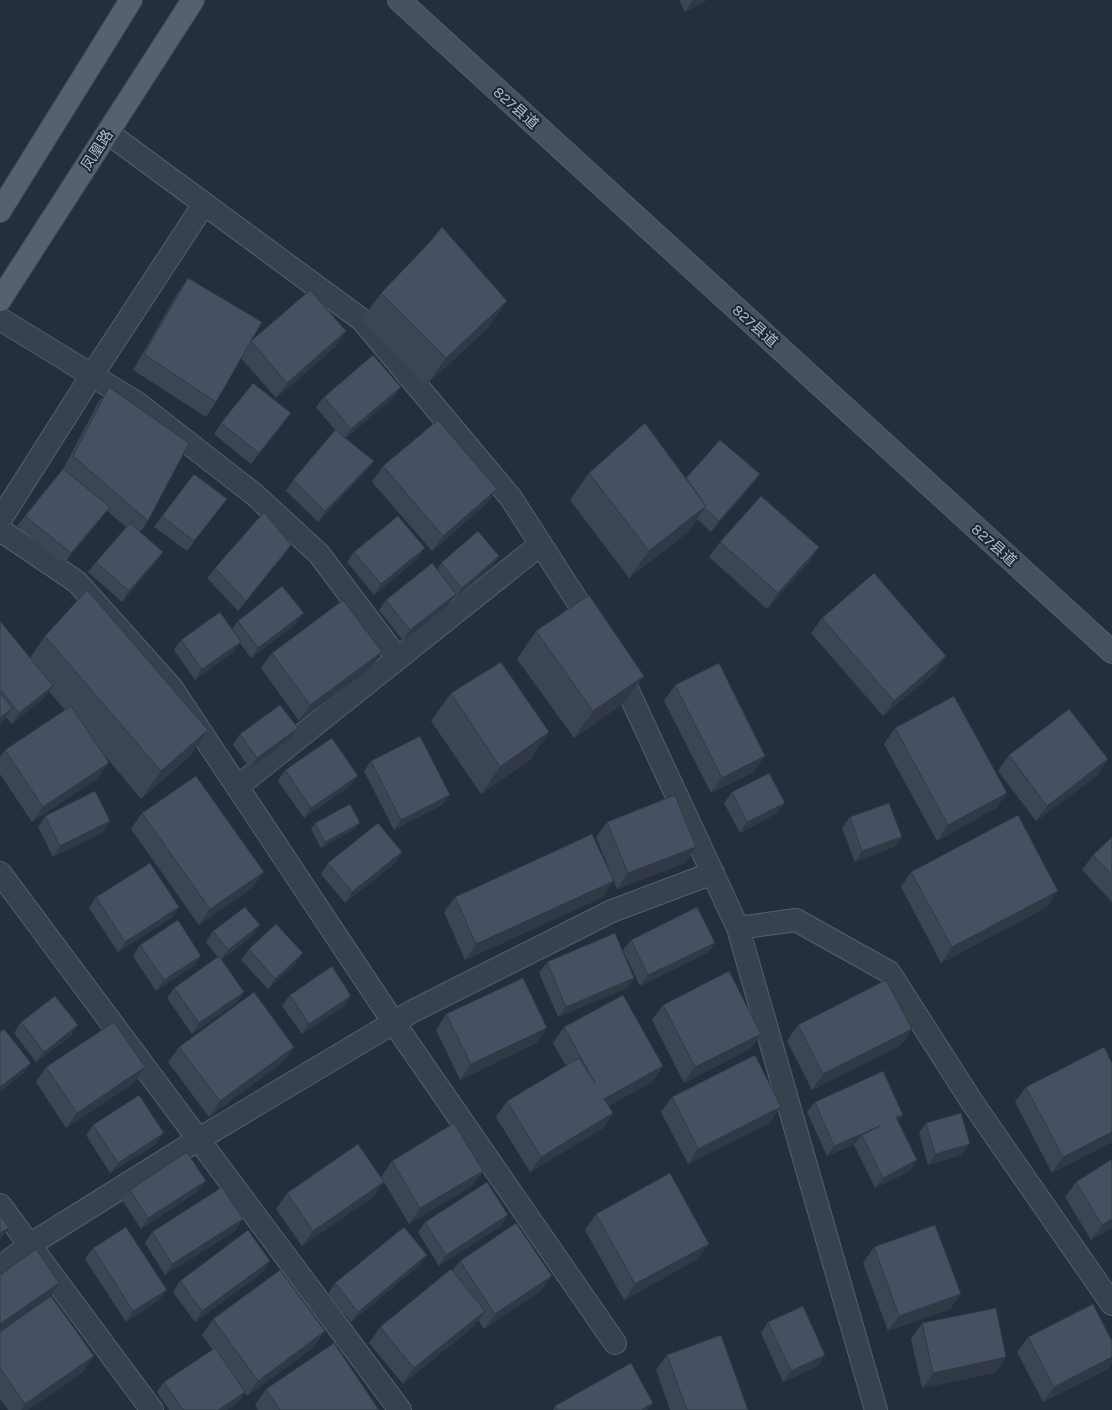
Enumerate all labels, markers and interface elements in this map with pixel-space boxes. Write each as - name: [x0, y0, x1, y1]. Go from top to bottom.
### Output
- street label: 827县道: [490, 83, 542, 133]
- street label: 凤凰路: [77, 126, 117, 174]
- street label: 827县道: [729, 301, 781, 351]
- street label: 827县道: [968, 520, 1020, 570]

